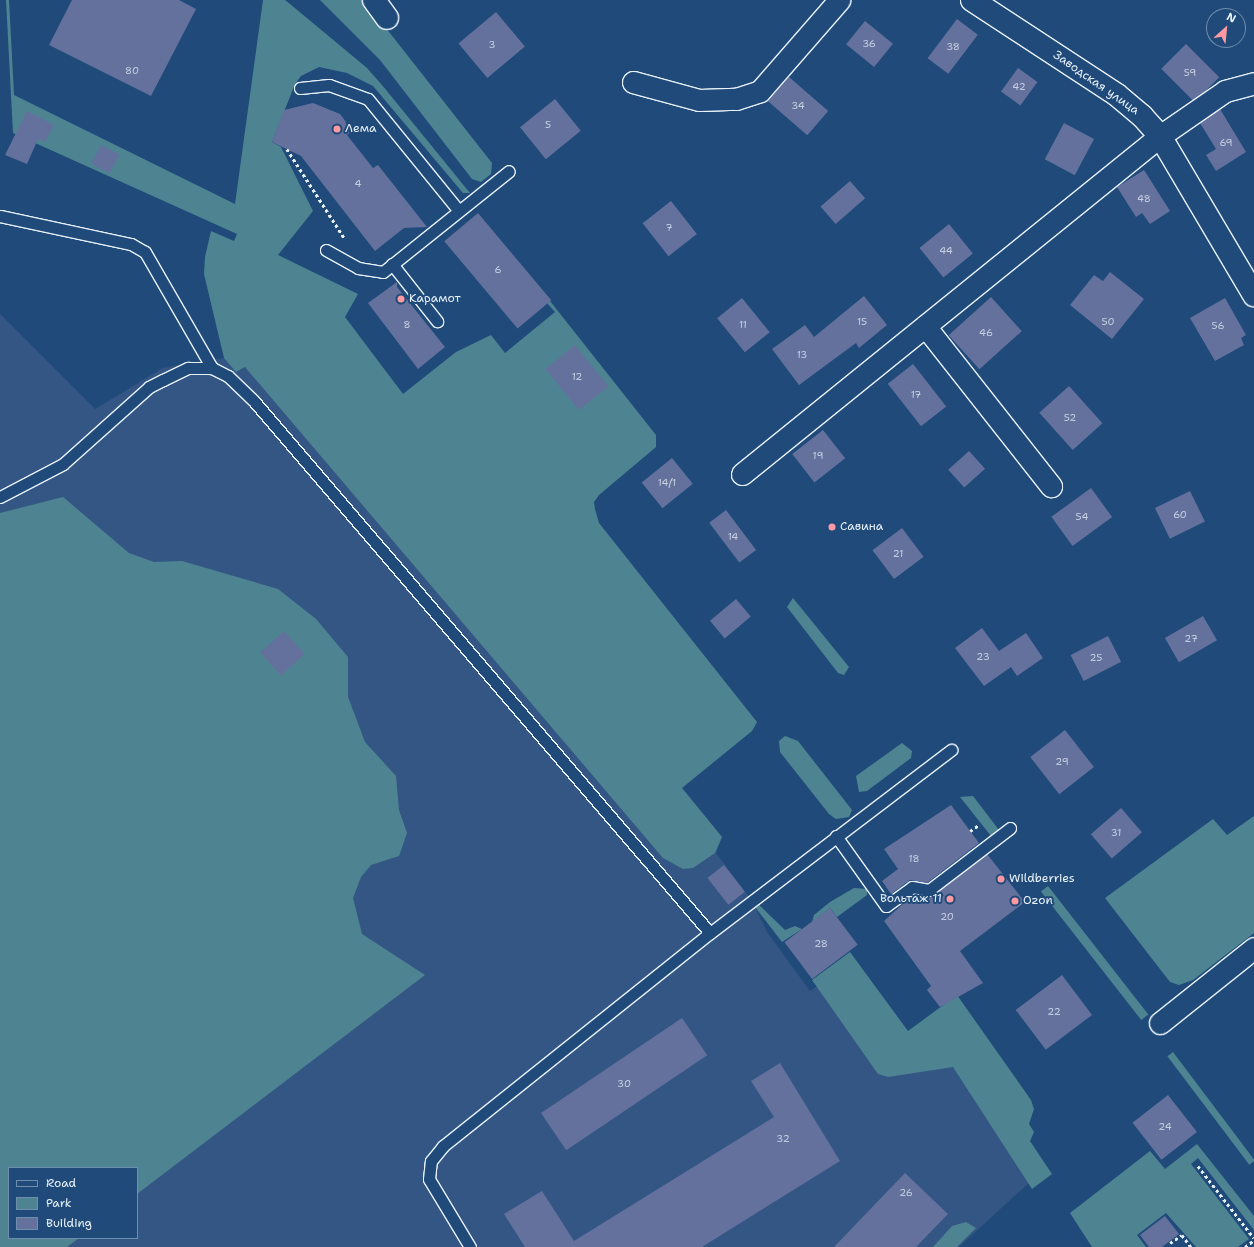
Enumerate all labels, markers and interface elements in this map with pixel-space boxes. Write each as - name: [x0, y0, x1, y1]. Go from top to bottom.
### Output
- north arrow: [1206, 8, 1246, 48]
- text: N: [1224, 9, 1239, 26]
- house number: 36: [862, 38, 876, 50]
- house number: 3: [489, 39, 495, 51]
- house number: 38: [946, 41, 960, 53]
- street label: Заводская улица: [1050, 48, 1142, 118]
- house number: 80: [125, 65, 139, 77]
- house number: 59: [1184, 67, 1196, 79]
- house number: 42: [1012, 81, 1026, 93]
- house number: 34: [791, 100, 805, 112]
- house number: 5: [545, 119, 551, 131]
- place label: Лема: [345, 122, 376, 136]
- marker: Лема: [332, 124, 342, 134]
- house number: 69: [1219, 137, 1233, 149]
- house number: 4: [355, 178, 361, 190]
- house number: 48: [1137, 193, 1151, 205]
- house number: 7: [666, 222, 672, 234]
- house number: 44: [939, 245, 953, 257]
- house number: 6: [495, 264, 501, 276]
- place label: Карамот: [409, 292, 460, 306]
- marker: Карамот: [396, 294, 406, 304]
- house number: 15: [857, 316, 867, 328]
- house number: 50: [1101, 316, 1115, 328]
- house number: 8: [404, 319, 410, 331]
- house number: 11: [739, 319, 747, 331]
- house number: 56: [1212, 320, 1224, 332]
- house number: 46: [979, 327, 993, 339]
- house number: 13: [797, 349, 807, 361]
- house number: 12: [572, 371, 582, 383]
- house number: 17: [911, 389, 921, 401]
- house number: 52: [1064, 412, 1076, 424]
- house number: 19: [813, 450, 823, 462]
- house number: 14/1: [658, 477, 676, 489]
- house number: 60: [1173, 509, 1187, 521]
- house number: 54: [1076, 511, 1088, 523]
- place label: Савина: [840, 520, 883, 534]
- marker: Савина: [827, 522, 837, 532]
- house number: 14: [728, 531, 738, 543]
- house number: 21: [893, 548, 903, 560]
- house number: 27: [1184, 633, 1198, 645]
- house number: 23: [976, 651, 990, 663]
- house number: 25: [1090, 652, 1102, 664]
- house number: 29: [1055, 756, 1069, 768]
- house number: 31: [1111, 827, 1121, 839]
- house number: 18: [908, 853, 920, 865]
- place label: Wildberries: [1009, 872, 1075, 886]
- marker: Wildberries: [996, 874, 1006, 884]
- place label: Вольтаж 11: [880, 892, 942, 906]
- marker: Вольтаж 11: [945, 894, 955, 904]
- place label: Ozon: [1023, 894, 1053, 908]
- marker: Ozon: [1010, 896, 1020, 906]
- house number: 20: [940, 911, 954, 923]
- house number: 28: [814, 938, 828, 950]
- house number: 22: [1047, 1006, 1061, 1018]
- house number: 30: [617, 1078, 631, 1090]
- house number: 24: [1158, 1121, 1172, 1133]
- house number: 32: [776, 1133, 790, 1145]
- legend: [8, 1167, 138, 1239]
- text: Road: [46, 1175, 76, 1191]
- house number: 26: [899, 1187, 913, 1199]
- text: Park: [46, 1195, 72, 1211]
- text: Building: [46, 1215, 92, 1231]

